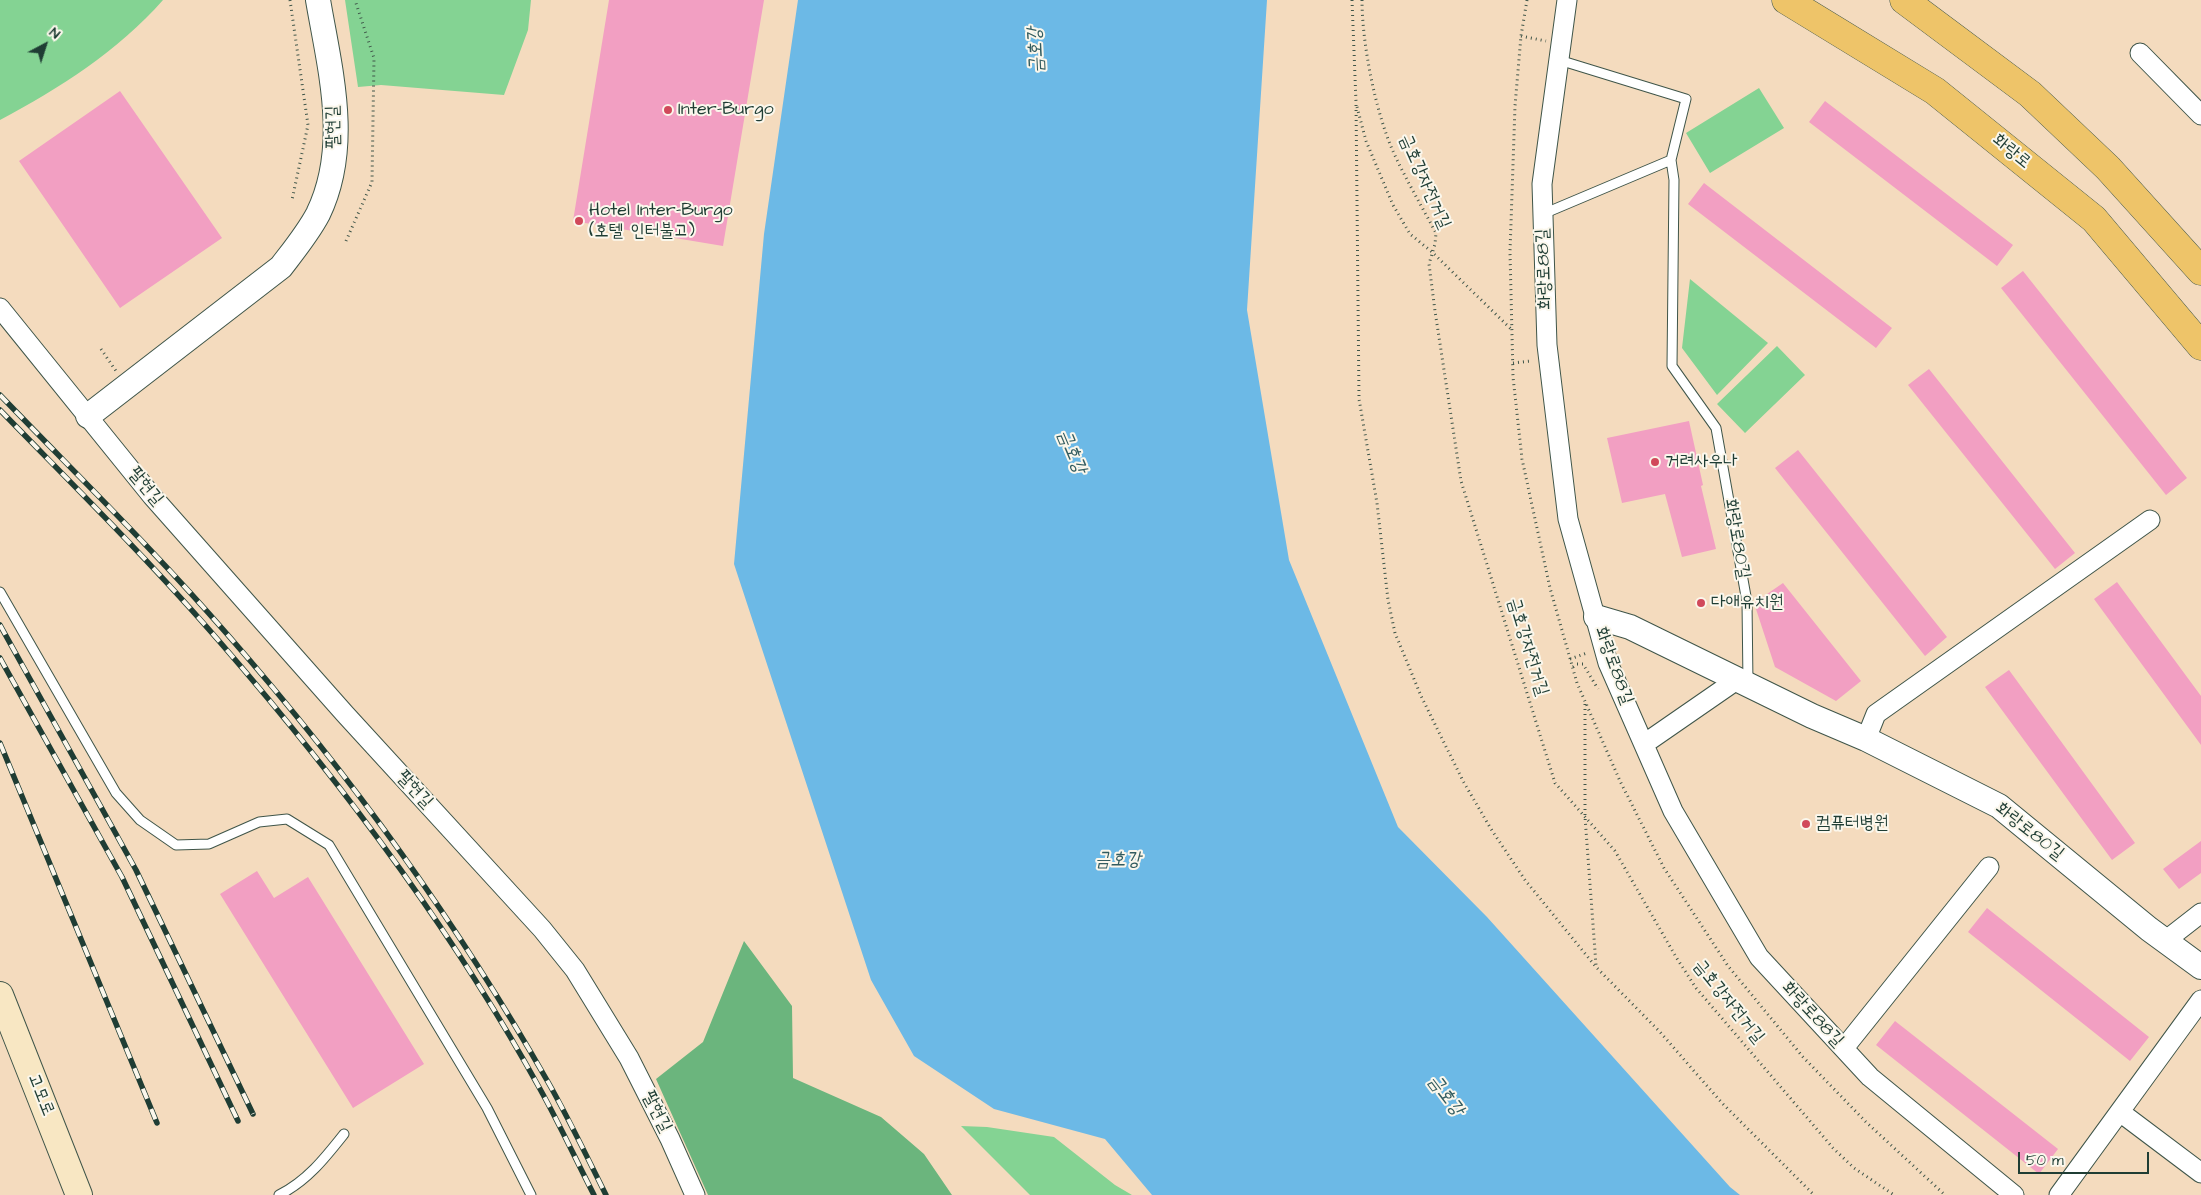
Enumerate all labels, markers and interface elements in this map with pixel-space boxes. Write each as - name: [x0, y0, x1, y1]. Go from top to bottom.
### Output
- north arrow: [20, 20, 70, 70]
- text: N: [45, 23, 64, 44]
- water label: 금호강: [1024, 27, 1050, 73]
- place label: Inter-Burgo: [678, 99, 774, 121]
- marker: Inter-Burgo: [662, 104, 674, 116]
- street label: 팔현길: [323, 105, 345, 149]
- street label: 화랑로: [1987, 130, 2035, 174]
- street label: 금호강자전거길: [1394, 131, 1454, 233]
- place label: Hotel Inter-Burgo (호텔 인터불고): [589, 200, 733, 242]
- marker: Hotel Inter-Burgo (호텔 인터불고): [573, 215, 585, 227]
- street label: 화랑로88길: [1533, 228, 1557, 310]
- water label: 금호강: [1052, 426, 1090, 478]
- place label: 거려사우나: [1665, 451, 1737, 473]
- marker: 거려사우나: [1649, 456, 1661, 468]
- street label: 팔현길: [123, 463, 167, 511]
- street label: 화랑로80길: [1718, 497, 1754, 581]
- place label: 다애유치원: [1711, 592, 1783, 614]
- street label: 금호강자전거길: [1502, 595, 1552, 699]
- marker: 다애유치원: [1695, 597, 1707, 609]
- street label: 화랑로88길: [1589, 624, 1637, 708]
- street label: 팔현길: [391, 767, 437, 813]
- street label: 화랑로80길: [1990, 799, 2068, 865]
- place label: 컴퓨터병원: [1816, 813, 1888, 835]
- marker: 컴퓨터병원: [1800, 818, 1812, 830]
- water label: 금호강: [1095, 850, 1141, 872]
- street label: 금호강자전거길: [1688, 956, 1768, 1048]
- street label: 화랑로88길: [1776, 978, 1848, 1052]
- street label: 고모로: [22, 1071, 58, 1119]
- water label: 금호강: [1422, 1071, 1468, 1121]
- street label: 팔현길: [637, 1088, 675, 1136]
- scale bar: [2021, 1142, 2152, 1174]
- text: 50 m: [2026, 1150, 2064, 1171]

